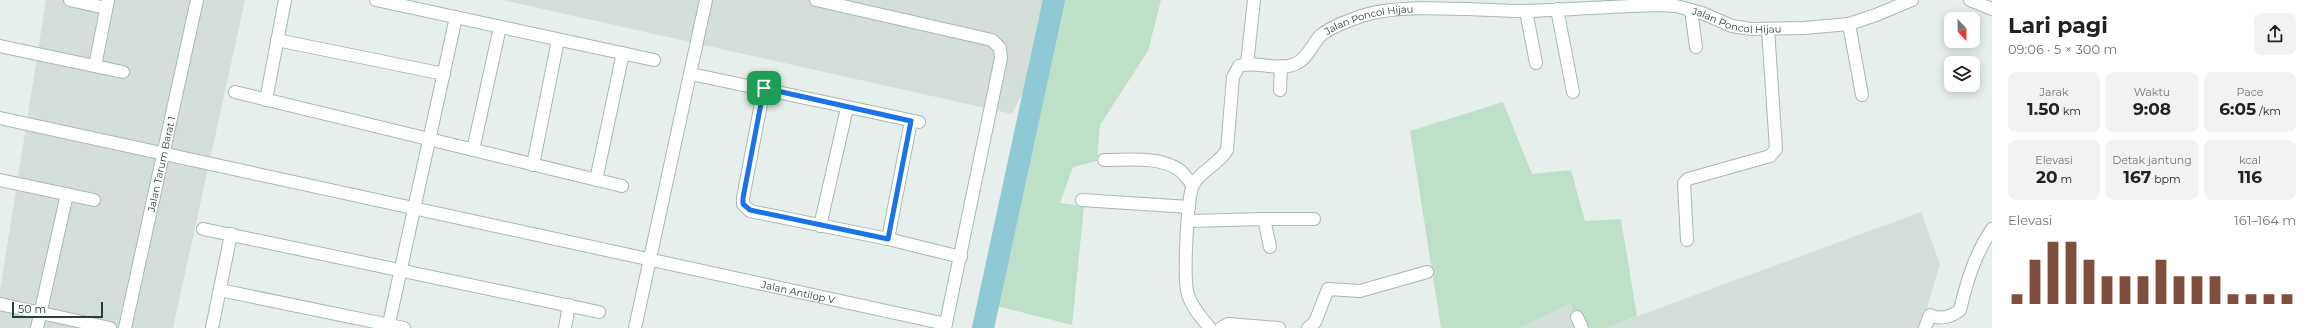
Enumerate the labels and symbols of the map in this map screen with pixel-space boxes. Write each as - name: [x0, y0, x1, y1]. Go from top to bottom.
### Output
- street label: Jalan Poncol Hijau: [1321, 2, 1414, 38]
- street label: Jalan Poncol Hijau: [1690, 4, 1782, 36]
- north arrow: [1944, 12, 1980, 48]
- pin: [747, 71, 781, 105]
- street label: Jalan Tarum Barat 1: [144, 115, 178, 214]
- street label: Jalan Antilop V: [759, 277, 836, 306]
- scale bar: [12, 300, 103, 319]

